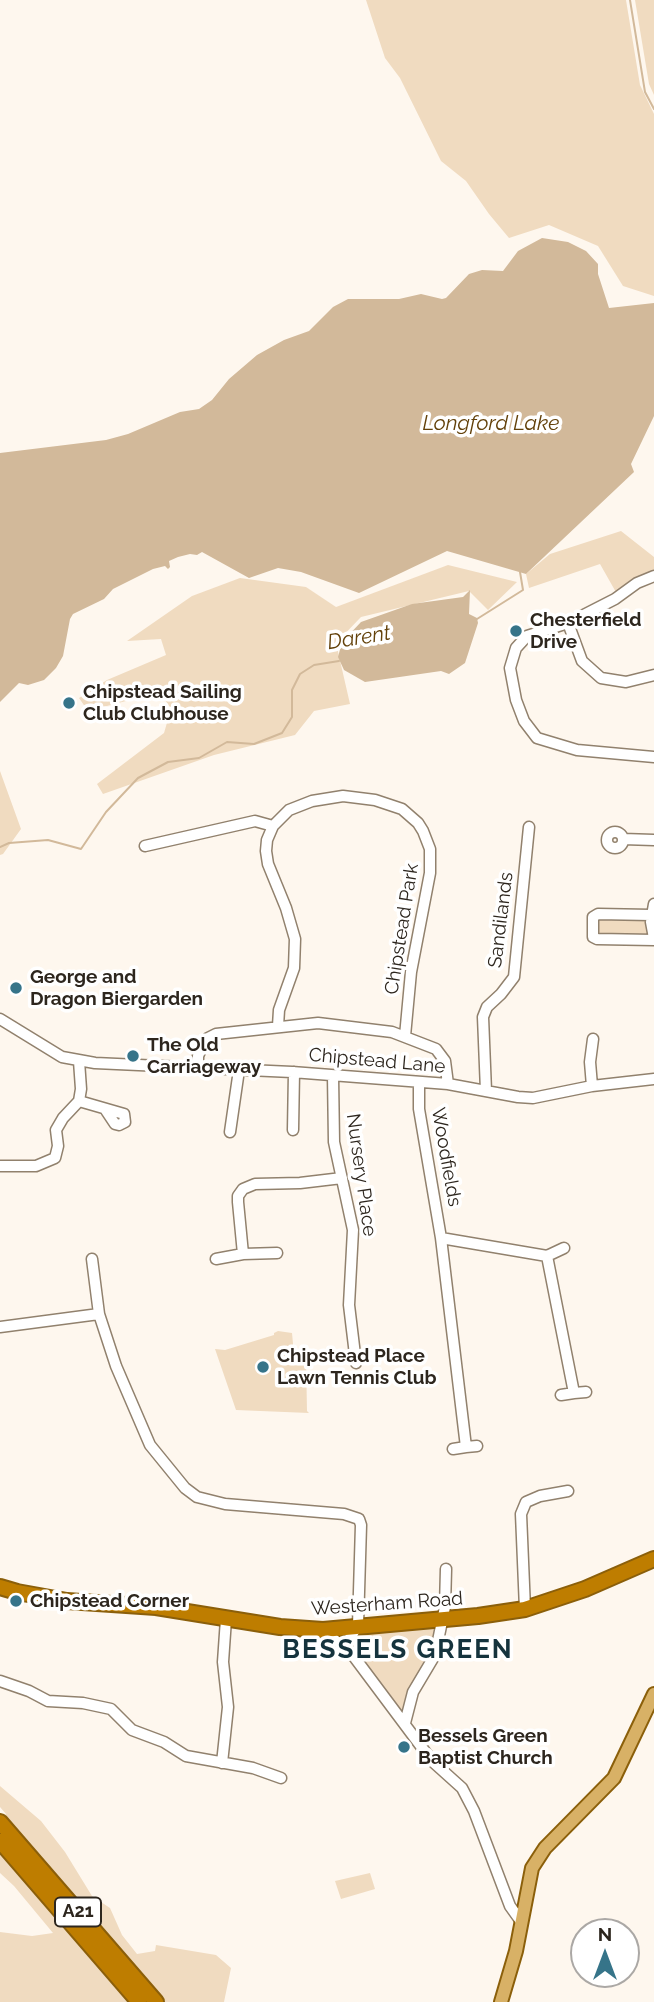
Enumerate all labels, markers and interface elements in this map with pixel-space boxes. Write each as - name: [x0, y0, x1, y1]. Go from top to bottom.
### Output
- water label: Longford Lake: [423, 411, 559, 437]
- place label: Chesterfield Drive: [530, 609, 642, 653]
- water label: Darent: [326, 621, 392, 655]
- marker: Chesterfield Drive: [508, 623, 524, 639]
- place label: Chipstead Sailing Club Clubhouse: [83, 681, 242, 725]
- marker: Chipstead Sailing Club Clubhouse: [61, 695, 77, 711]
- street label: Chipstead Park: [380, 862, 424, 996]
- street label: Sandilands: [484, 871, 518, 969]
- place label: George and Dragon Biergarden: [30, 966, 203, 1010]
- marker: George and Dragon Biergarden: [8, 980, 24, 996]
- place label: The Old Carriageway: [147, 1034, 261, 1078]
- street label: Chipstead Lane: [308, 1044, 446, 1078]
- marker: The Old Carriageway: [125, 1048, 141, 1064]
- street label: Woodfields: [426, 1106, 466, 1208]
- street label: Nursery Place: [341, 1112, 381, 1238]
- place label: Chipstead Place Lawn Tennis Club: [277, 1345, 436, 1389]
- marker: Chipstead Place Lawn Tennis Club: [255, 1359, 271, 1375]
- street label: Westerham Road: [310, 1587, 464, 1621]
- place label: Chipstead Corner: [30, 1590, 189, 1612]
- marker: Chipstead Corner: [8, 1593, 24, 1609]
- district label: BESSELS GREEN: [284, 1634, 512, 1666]
- place label: Bessels Green Baptist Church: [418, 1725, 553, 1769]
- marker: Bessels Green Baptist Church: [396, 1739, 412, 1755]
- road number: A21: [55, 1898, 101, 1926]
- north arrow: [570, 1918, 640, 1988]
- text: N: [598, 1923, 612, 1945]

